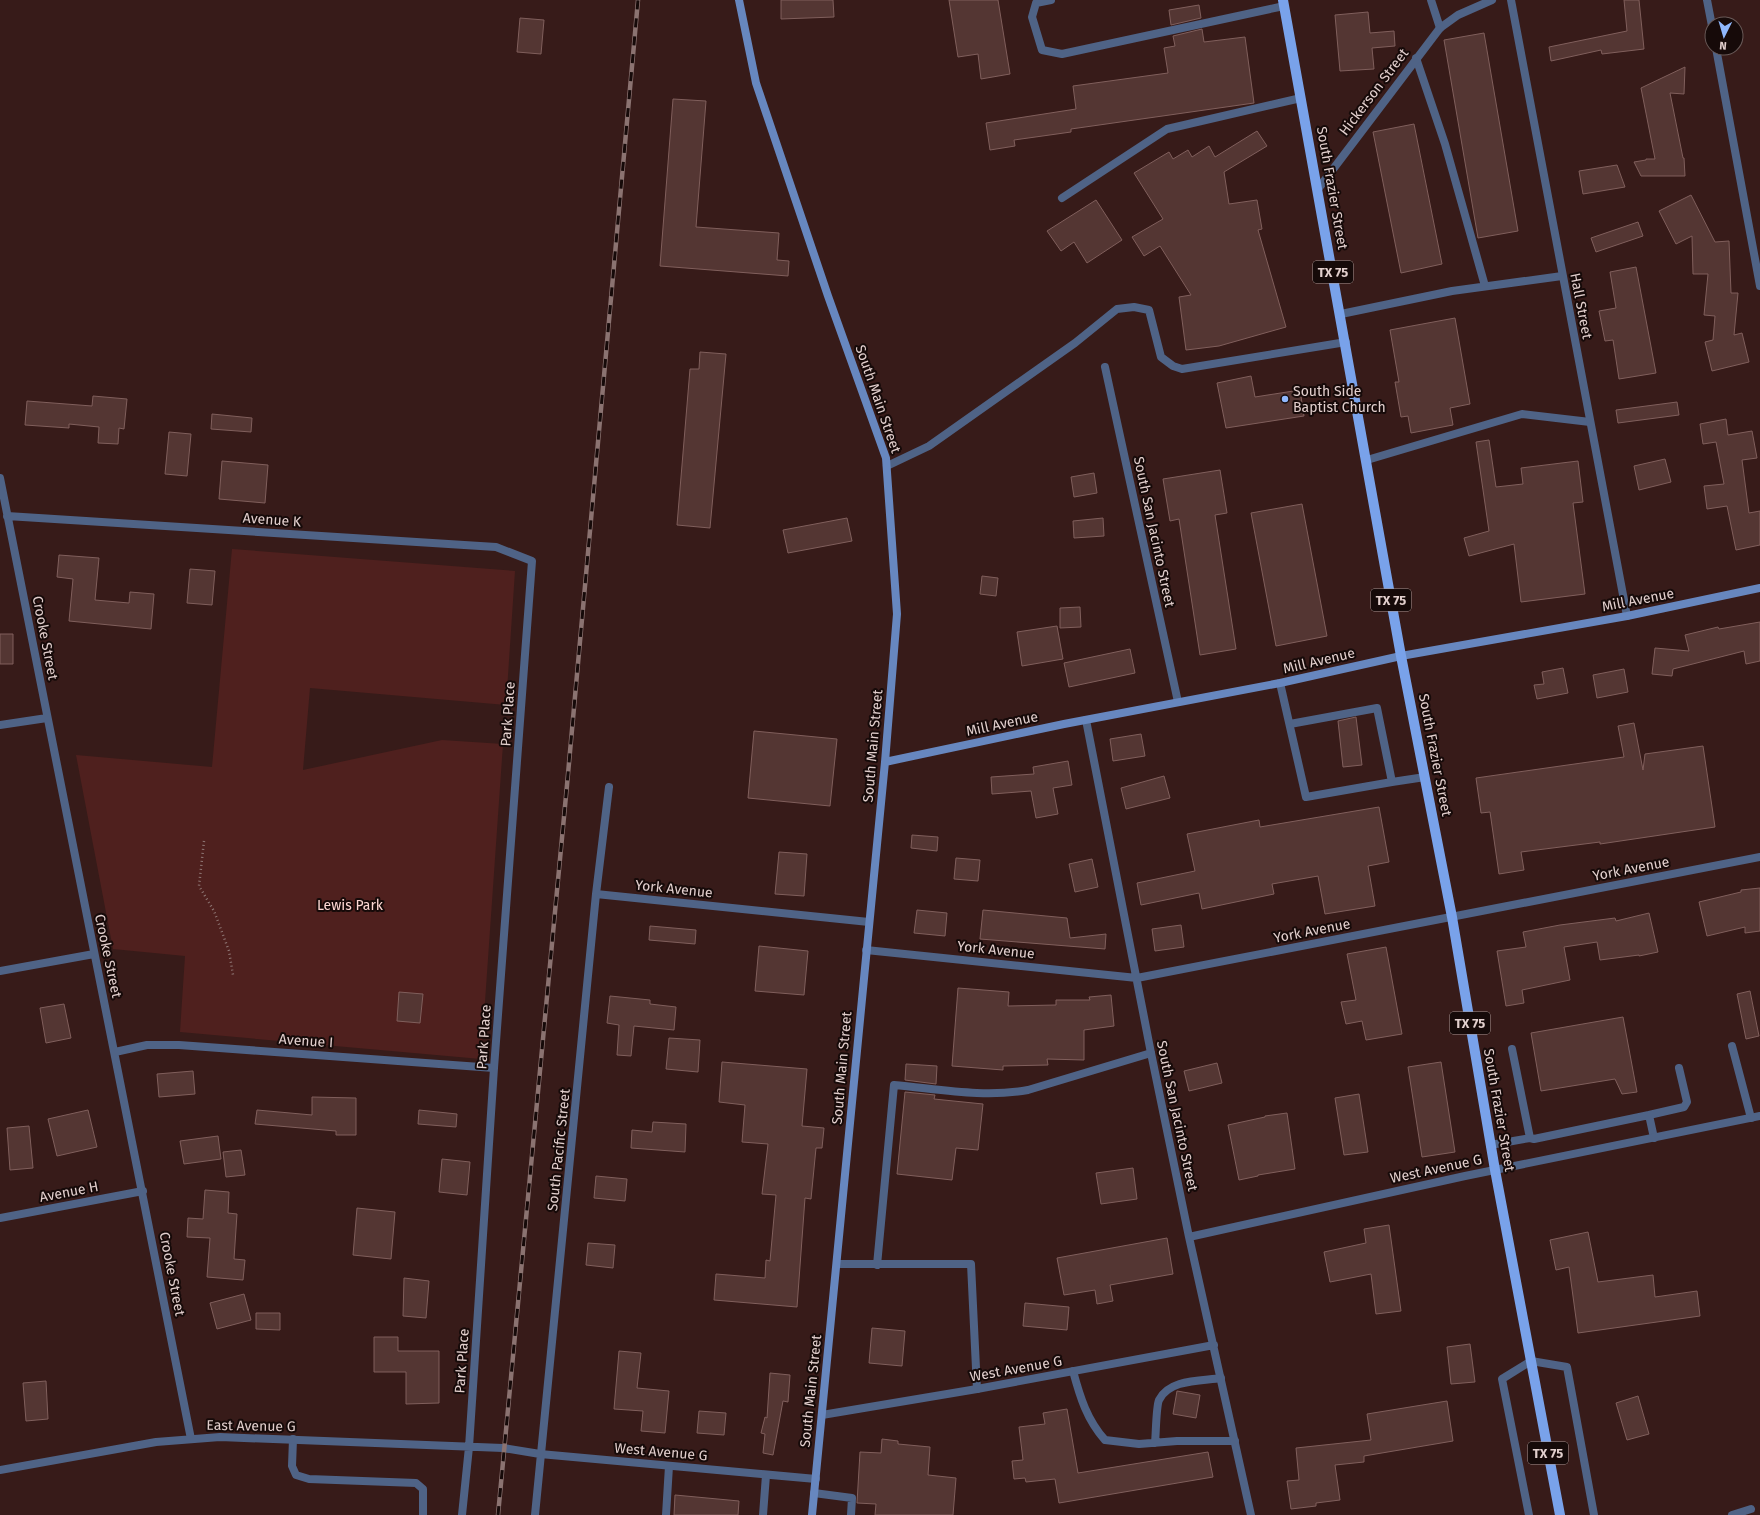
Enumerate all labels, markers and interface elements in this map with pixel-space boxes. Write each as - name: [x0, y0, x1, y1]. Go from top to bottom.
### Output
- north arrow: [1704, 16, 1744, 56]
- text: N: [1719, 39, 1727, 52]
- street label: Hickerson Street: [1336, 44, 1413, 139]
- street label: South Frazier Street: [1313, 125, 1351, 252]
- road number: TX 75: [1313, 261, 1353, 283]
- street label: Hall Street: [1566, 272, 1596, 341]
- street label: South Main Street: [852, 343, 905, 456]
- place label: South Side Baptist Church: [1293, 383, 1386, 416]
- marker: South Side Baptist Church: [1280, 394, 1290, 404]
- street label: South San Jacinto Street: [1130, 455, 1178, 610]
- street label: Avenue K: [242, 509, 302, 531]
- street label: Mill Avenue: [1600, 585, 1676, 615]
- road number: TX 75: [1371, 589, 1411, 611]
- street label: Crooke Street: [29, 594, 62, 682]
- street label: Mill Avenue: [1281, 644, 1357, 678]
- street label: Park Place: [497, 681, 519, 747]
- street label: South Main Street: [860, 688, 886, 803]
- street label: South Frazier Street: [1415, 692, 1455, 819]
- street label: Mill Avenue: [964, 708, 1040, 740]
- street label: York Avenue: [1591, 853, 1671, 885]
- street label: York Avenue: [634, 876, 714, 902]
- park label: Lewis Park: [317, 897, 384, 914]
- street label: Crooke Street: [91, 912, 125, 1000]
- street label: York Avenue: [1272, 915, 1352, 947]
- street label: York Avenue: [956, 937, 1036, 963]
- street label: Park Place: [473, 1004, 495, 1070]
- street label: South Main Street: [829, 1010, 855, 1125]
- road number: TX 75: [1450, 1012, 1490, 1034]
- street label: Avenue I: [278, 1031, 334, 1051]
- street label: South San Jacinto Street: [1153, 1039, 1201, 1194]
- street label: South Frazier Street: [1480, 1047, 1518, 1174]
- street label: South Pacific Street: [544, 1087, 574, 1212]
- street label: West Avenue G: [1389, 1151, 1483, 1187]
- street label: Avenue H: [38, 1178, 100, 1206]
- street label: Crooke Street: [156, 1230, 189, 1318]
- street label: Park Place: [451, 1328, 473, 1394]
- street label: South Main Street: [797, 1333, 825, 1448]
- street label: West Avenue G: [969, 1353, 1063, 1385]
- street label: East Avenue G: [206, 1417, 296, 1435]
- street label: West Avenue G: [614, 1439, 708, 1465]
- road number: TX 75: [1528, 1442, 1568, 1464]

